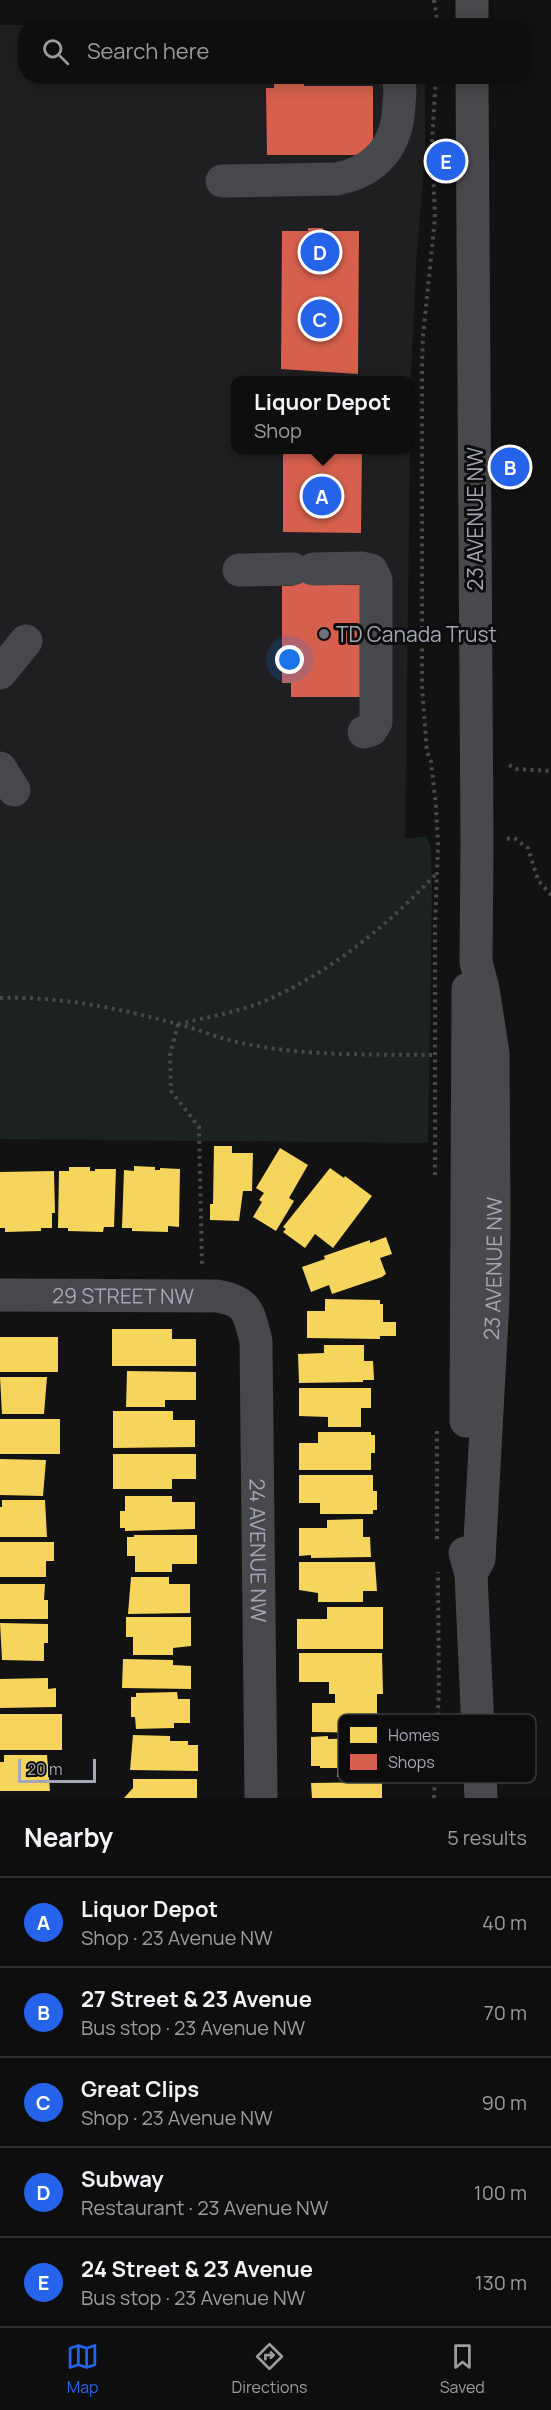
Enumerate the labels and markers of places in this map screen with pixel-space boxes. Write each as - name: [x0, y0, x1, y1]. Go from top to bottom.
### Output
- pin: E: [426, 138, 466, 184]
- pin: D: [300, 230, 340, 274]
- pin: C: [300, 296, 340, 342]
- pin: B: [490, 444, 530, 490]
- pin: A: [302, 474, 342, 518]
- place label: TD Canada Trust: [336, 620, 497, 648]
- marker: TD Canada Trust: [317, 627, 331, 641]

